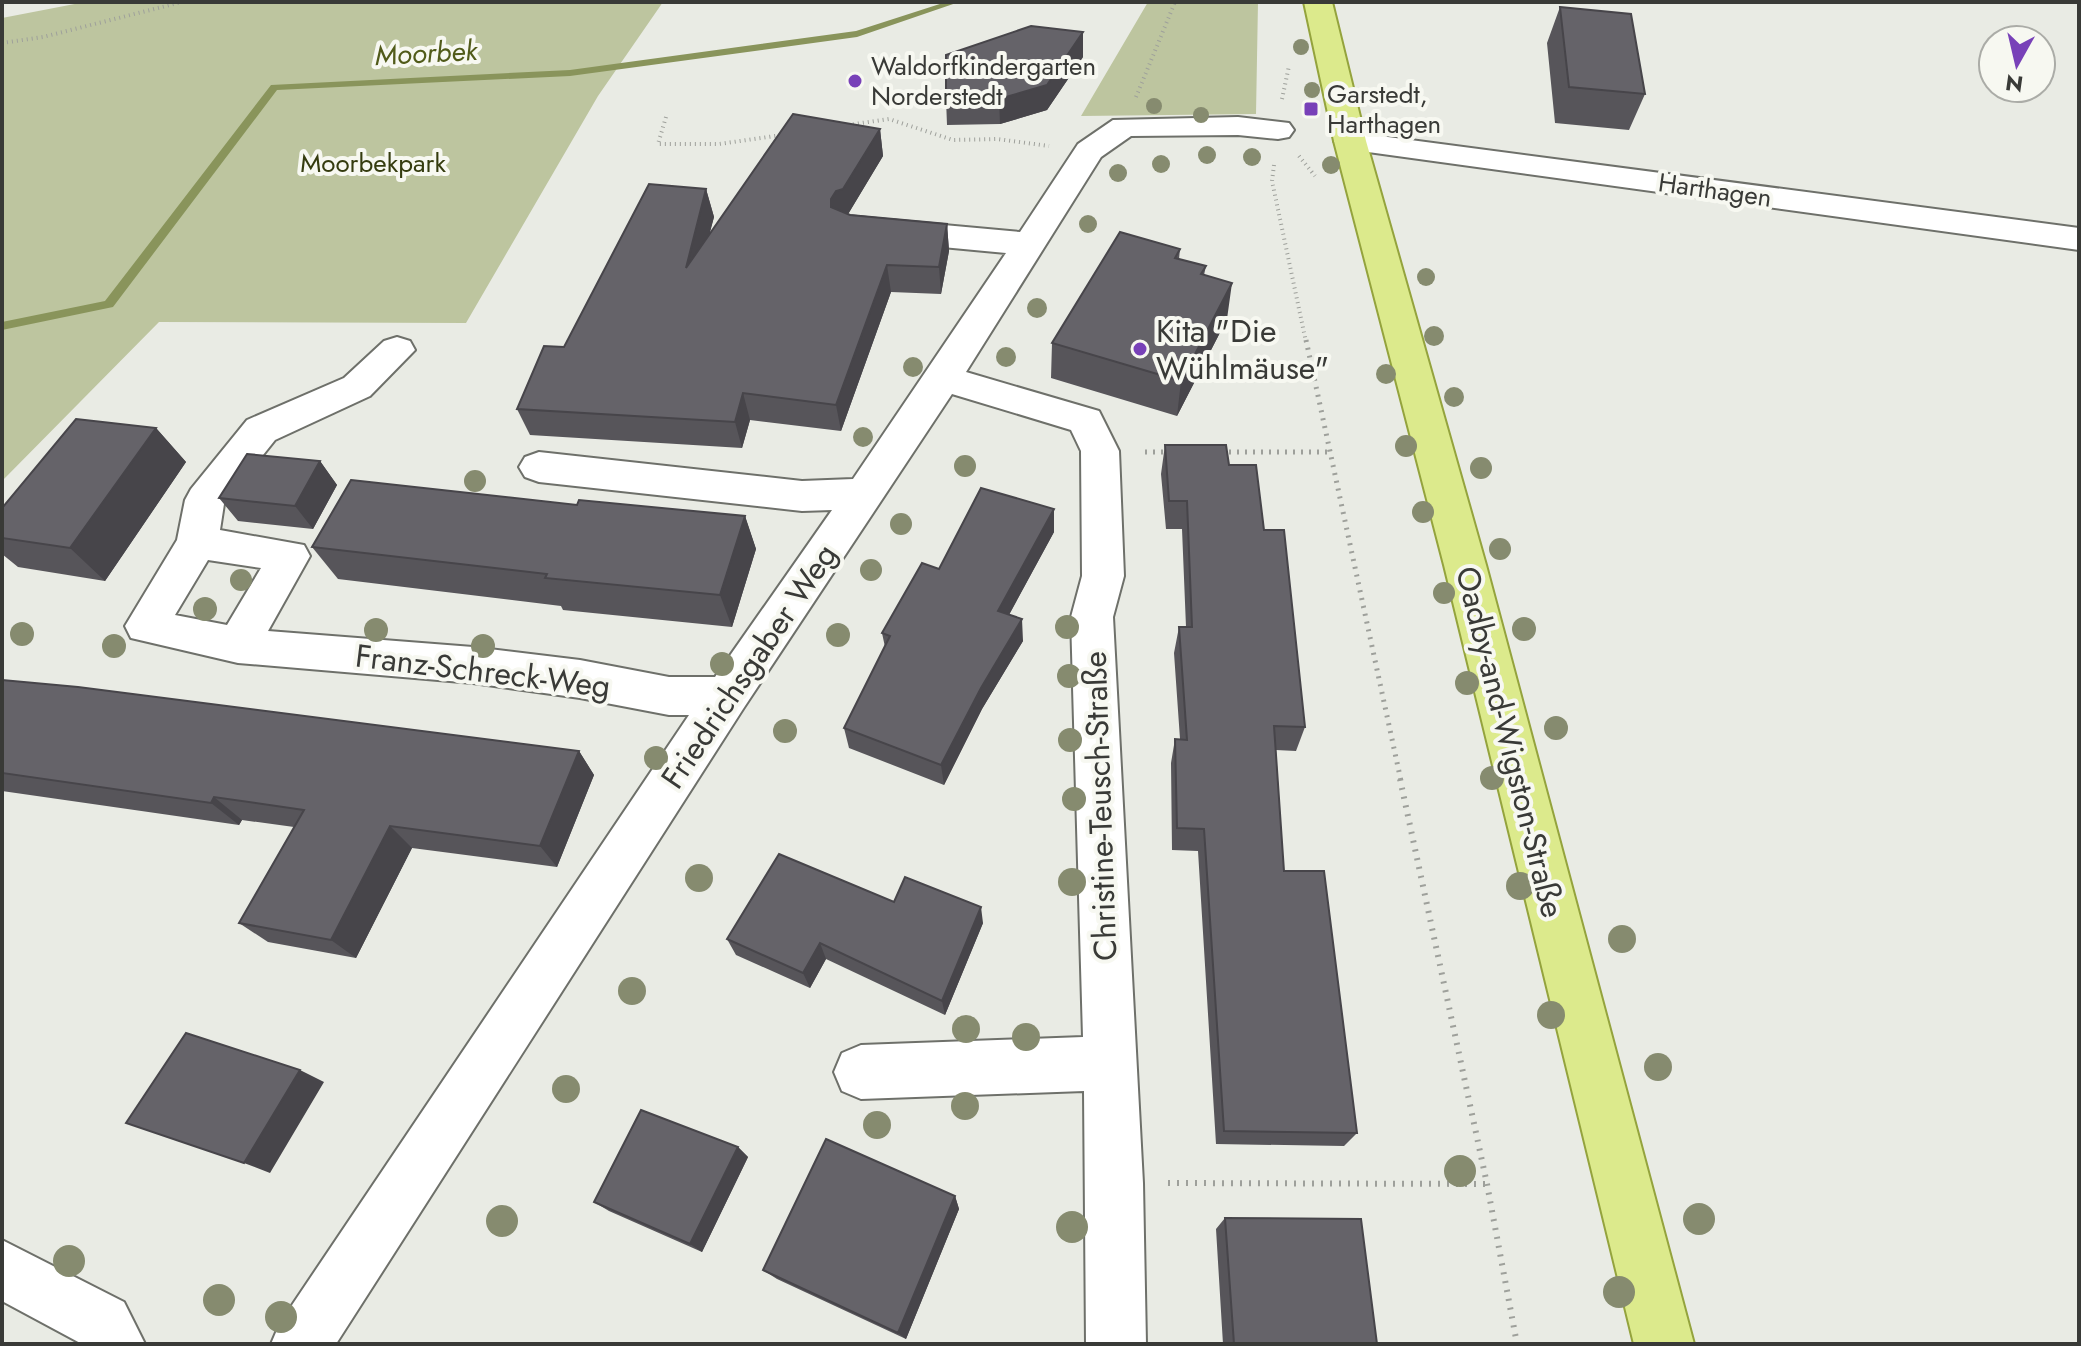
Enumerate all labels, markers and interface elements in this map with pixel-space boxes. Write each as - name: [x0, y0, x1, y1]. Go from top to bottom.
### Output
- north arrow: [1977, 24, 2057, 104]
- water label: Moorbek: [374, 30, 479, 76]
- place label: Waldorfkindergarten Norderstedt: [871, 47, 1096, 115]
- text: N: [2003, 67, 2025, 101]
- marker: Waldorfkindergarten Norderstedt: [846, 72, 864, 90]
- place label: Garstedt, Harthagen: [1327, 75, 1441, 143]
- marker: Garstedt, Harthagen: [1302, 100, 1320, 118]
- park label: Moorbekpark: [300, 144, 446, 182]
- street label: Harthagen: [1656, 163, 1774, 217]
- place label: Kita "Die Wühlmäuse": [1156, 308, 1329, 391]
- marker: Kita "Die Wühlmäuse": [1131, 340, 1149, 358]
- street label: Friedrichsgaber Weg: [650, 534, 848, 798]
- street label: Oadby-and-Wigston-Straße: [1444, 562, 1576, 922]
- street label: Franz-Schreck-Weg: [353, 633, 613, 709]
- street label: Christine-Teusch-Straße: [1072, 650, 1128, 962]

